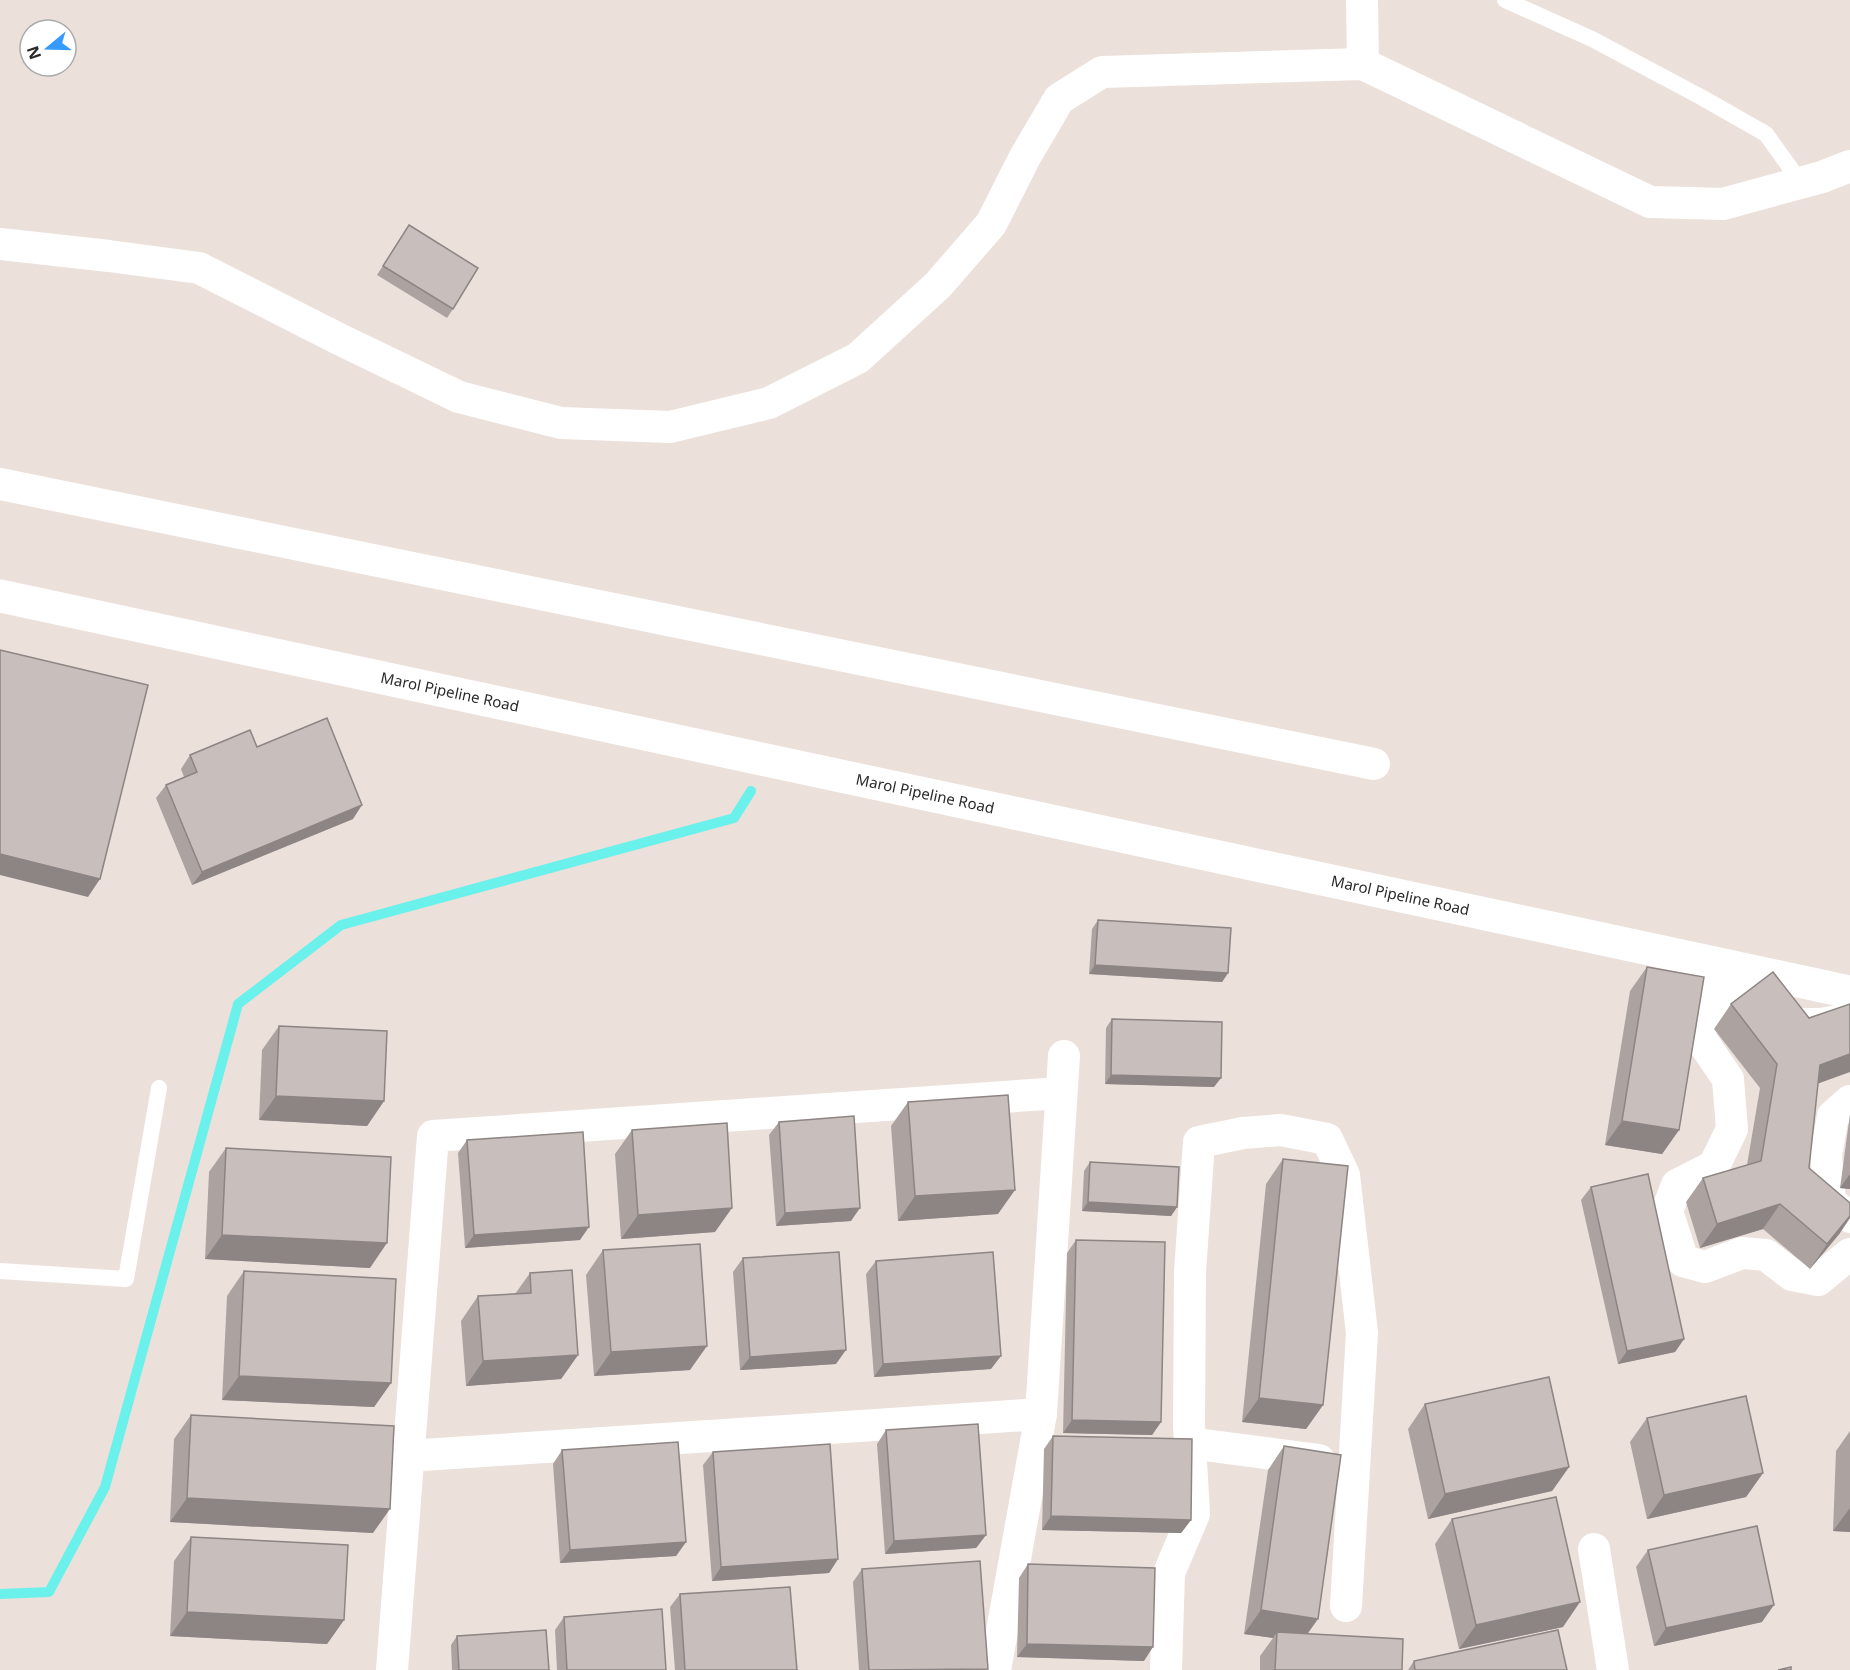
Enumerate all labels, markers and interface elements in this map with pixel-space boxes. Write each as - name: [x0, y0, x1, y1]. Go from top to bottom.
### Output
- north arrow: [18, 18, 78, 78]
- text: N: [21, 43, 46, 63]
- street label: Marol Pipeline Road: [379, 667, 521, 716]
- street label: Marol Pipeline Road: [854, 769, 996, 818]
- street label: Marol Pipeline Road: [1329, 870, 1471, 919]

